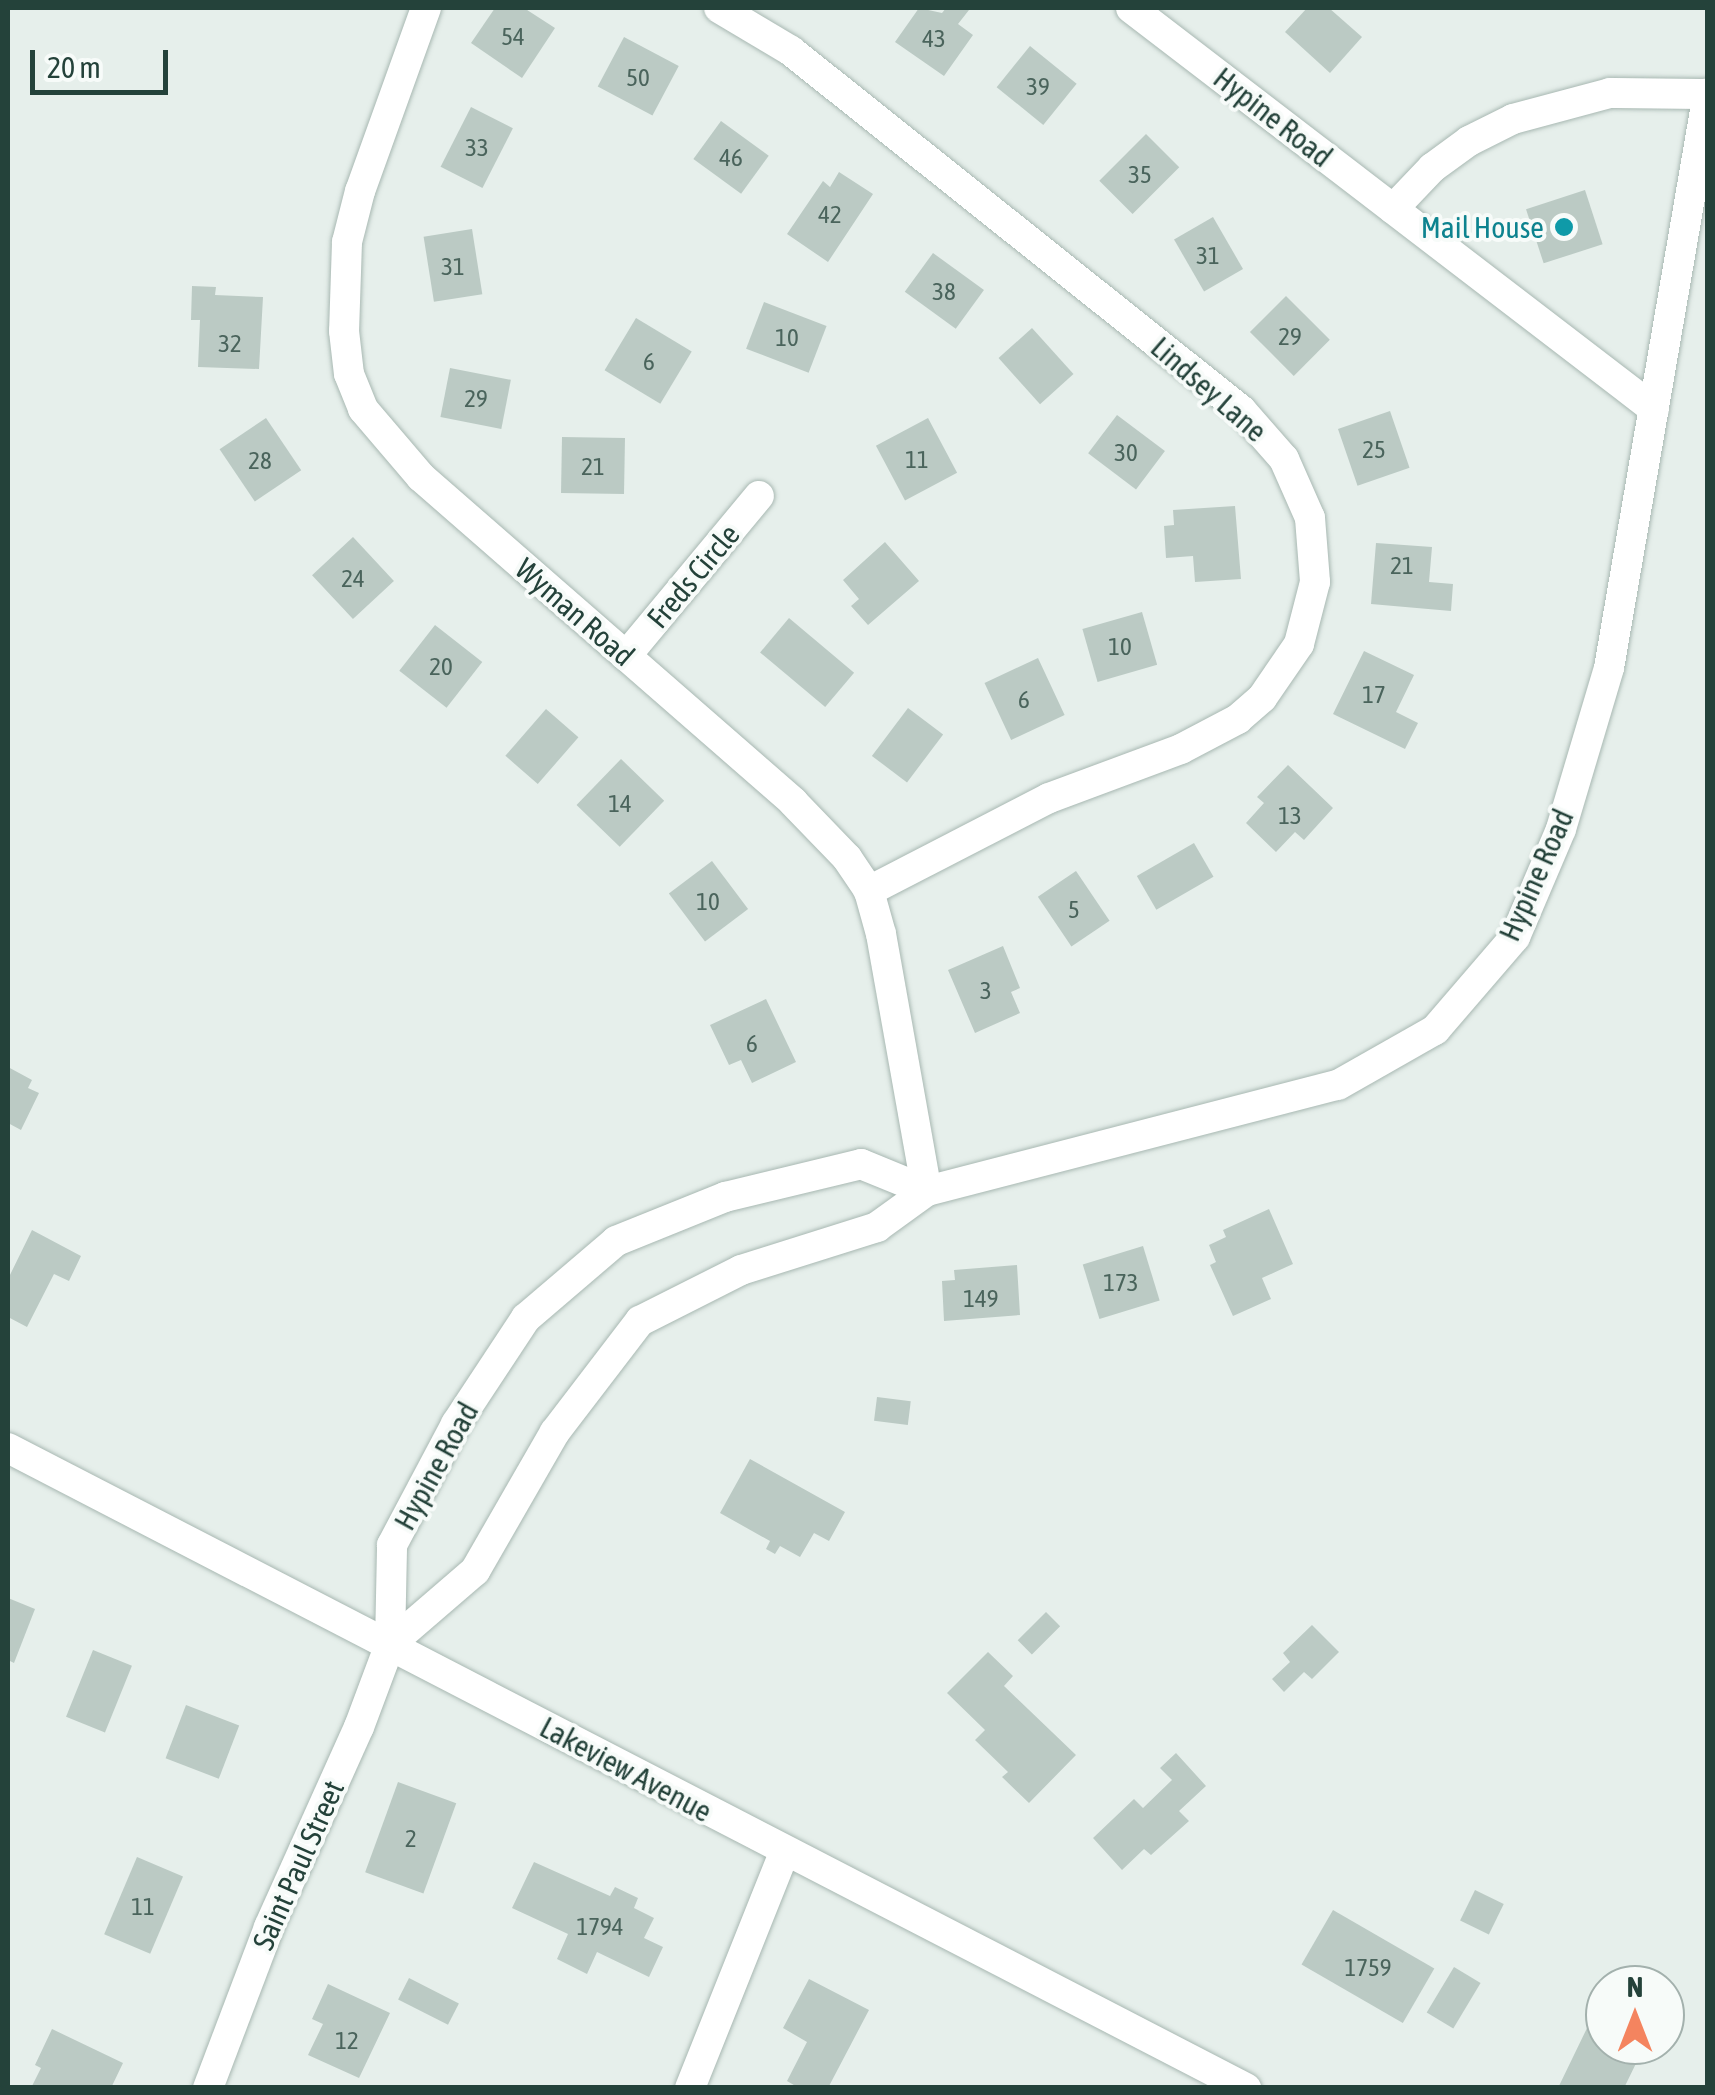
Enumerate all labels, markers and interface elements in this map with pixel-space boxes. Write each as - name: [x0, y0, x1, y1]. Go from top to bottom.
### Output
- house number: 54: [501, 21, 525, 51]
- house number: 43: [922, 23, 946, 53]
- scale bar: [35, 30, 172, 92]
- text: 20 m: [47, 50, 101, 84]
- street label: Hypine Road: [1207, 60, 1339, 174]
- house number: 50: [626, 62, 650, 92]
- house number: 39: [1026, 71, 1050, 101]
- house number: 33: [465, 132, 489, 162]
- house number: 46: [719, 142, 743, 172]
- house number: 35: [1128, 159, 1152, 189]
- house number: 42: [818, 199, 842, 229]
- place label: Mail House: [1421, 209, 1544, 245]
- marker: Mail House: [1553, 216, 1575, 238]
- house number: 31: [1196, 240, 1220, 270]
- house number: 31: [441, 251, 465, 281]
- house number: 38: [932, 276, 956, 306]
- house number: 29: [1278, 321, 1302, 351]
- house number: 10: [775, 322, 799, 352]
- house number: 32: [218, 328, 242, 358]
- street label: Lindsey Lane: [1144, 329, 1274, 449]
- house number: 6: [643, 346, 655, 376]
- house number: 29: [464, 383, 488, 413]
- house number: 25: [1362, 434, 1386, 464]
- house number: 30: [1114, 437, 1138, 467]
- house number: 11: [905, 444, 929, 474]
- house number: 28: [248, 445, 272, 475]
- house number: 21: [581, 451, 605, 481]
- street label: Freds Circle: [639, 517, 747, 635]
- house number: 21: [1390, 550, 1414, 580]
- street label: Wyman Road: [508, 551, 642, 673]
- house number: 24: [341, 563, 365, 593]
- house number: 10: [1108, 631, 1132, 661]
- house number: 20: [429, 651, 453, 681]
- house number: 17: [1362, 679, 1386, 709]
- house number: 6: [1018, 684, 1030, 714]
- house number: 14: [608, 788, 632, 818]
- house number: 13: [1278, 800, 1302, 830]
- street label: Hypine Road: [1491, 804, 1581, 946]
- house number: 10: [696, 886, 720, 916]
- house number: 5: [1068, 894, 1080, 924]
- house number: 3: [980, 975, 992, 1005]
- house number: 6: [746, 1028, 758, 1058]
- house number: 173: [1103, 1267, 1139, 1297]
- house number: 149: [963, 1283, 999, 1313]
- street label: Hypine Road: [386, 1396, 486, 1536]
- street label: Lakeview Avenue: [534, 1709, 718, 1829]
- street label: Saint Paul Street: [245, 1775, 351, 1955]
- house number: 2: [405, 1823, 417, 1853]
- house number: 11: [131, 1891, 155, 1921]
- house number: 1794: [577, 1911, 623, 1941]
- house number: 1759: [1345, 1952, 1391, 1982]
- north arrow: [1585, 1965, 1685, 2065]
- text: N: [1627, 1971, 1643, 2003]
- house number: 12: [335, 2025, 359, 2055]

